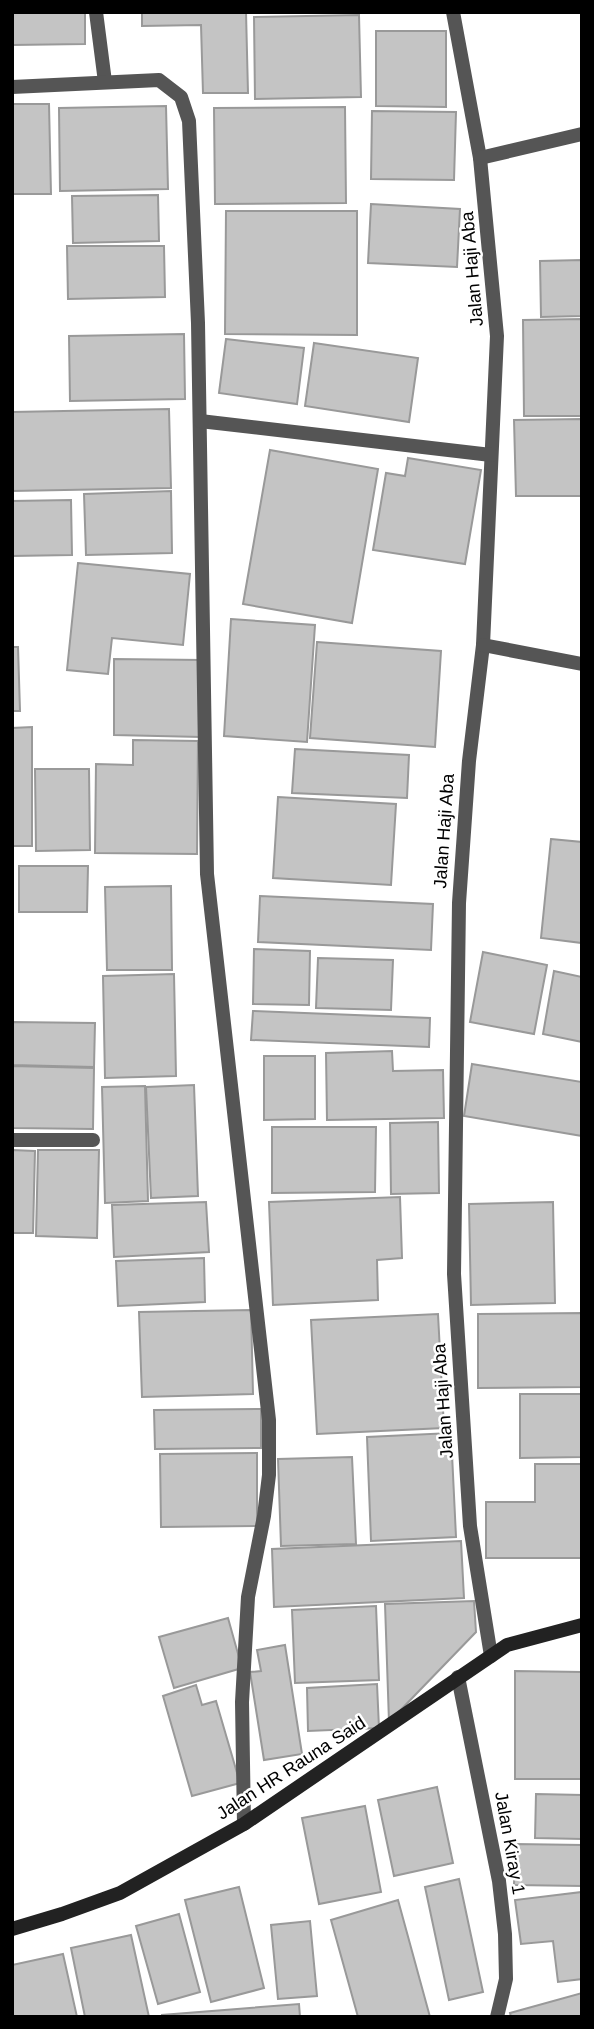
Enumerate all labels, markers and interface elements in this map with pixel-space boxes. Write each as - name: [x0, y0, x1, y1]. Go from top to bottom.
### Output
- street label: Jalan Haji Aba: [457, 210, 487, 327]
- street label: Jalan Haji Aba: [430, 772, 458, 889]
- street label: Jalan Haji Aba: [429, 1342, 457, 1459]
- street label: Jalan HR Rauna Said: [213, 1712, 369, 1824]
- street label: Jalan Kiray 1: [491, 1790, 529, 1896]

